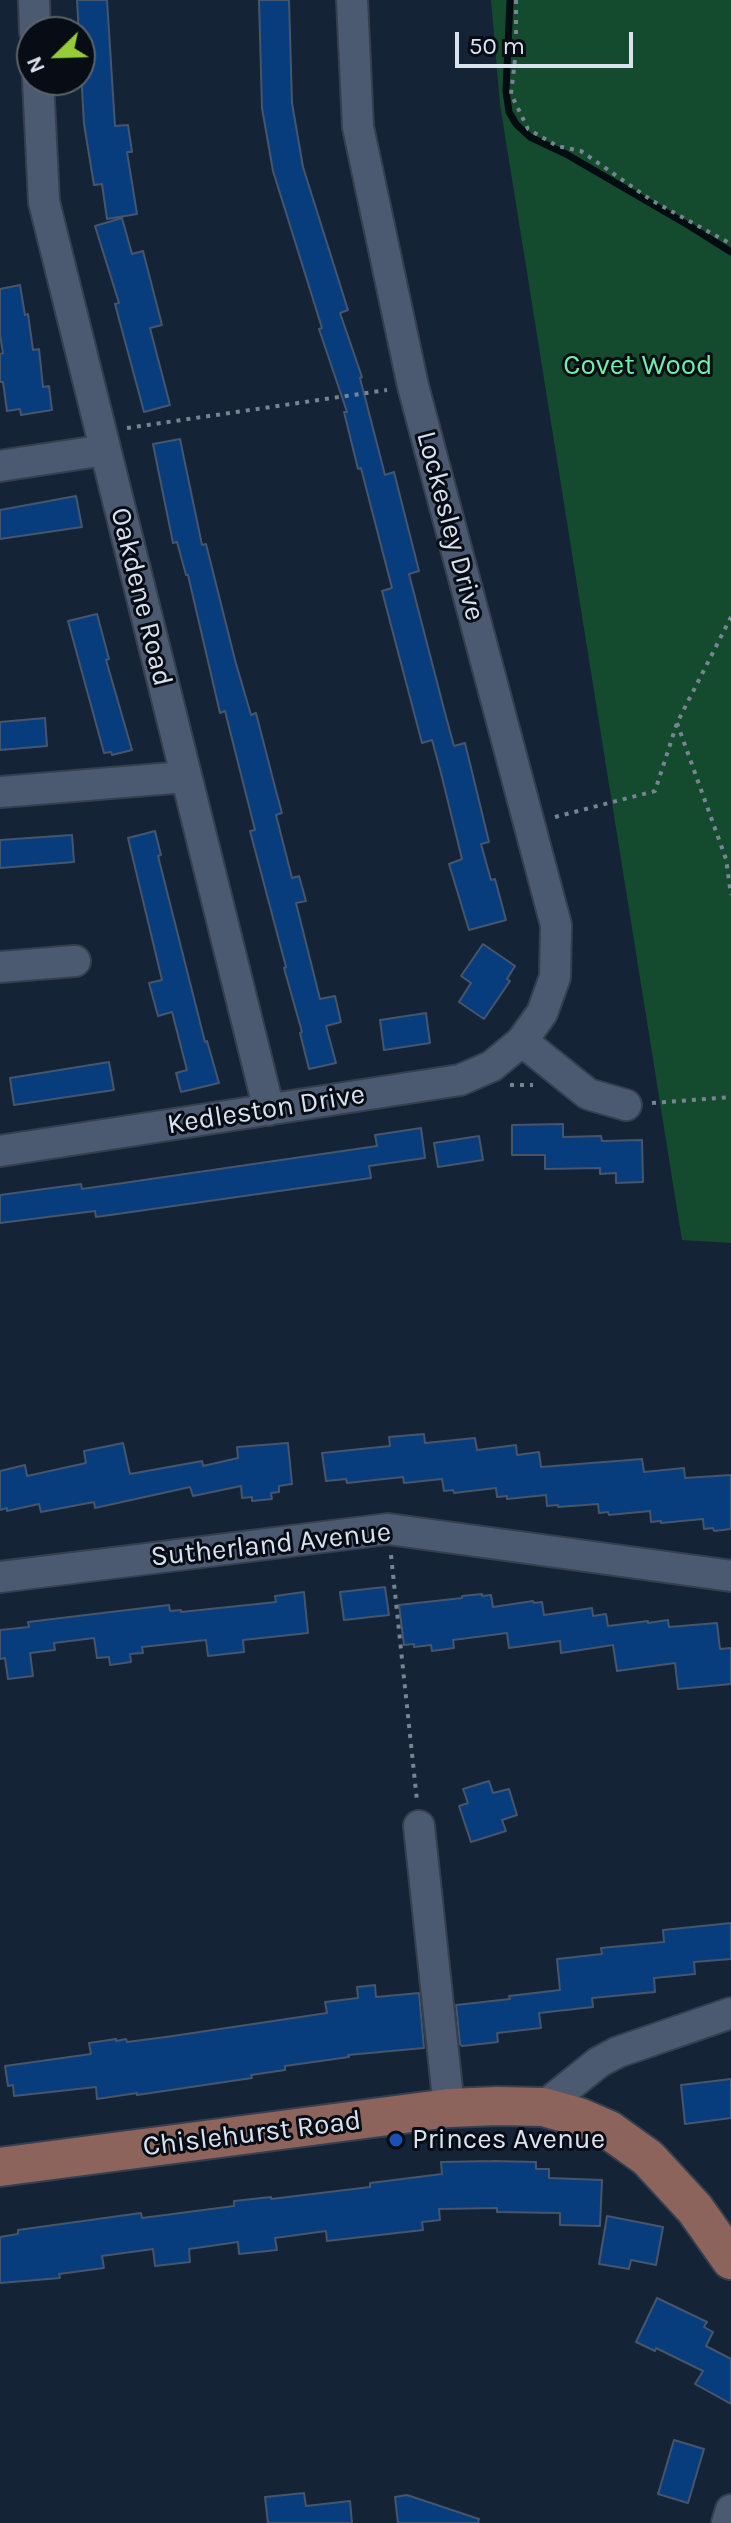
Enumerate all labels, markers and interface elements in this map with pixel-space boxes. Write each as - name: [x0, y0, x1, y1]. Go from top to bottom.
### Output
- north arrow: [16, 16, 96, 96]
- scale bar: [459, 16, 637, 66]
- text: 50 m: [469, 32, 525, 60]
- text: N: [21, 52, 51, 77]
- park label: Covet Wood: [563, 349, 713, 383]
- street label: Lockesley Drive: [409, 427, 491, 625]
- street label: Oakdene Road: [103, 504, 179, 690]
- street label: Kedleston Drive: [165, 1078, 367, 1142]
- street label: Sutherland Avenue: [149, 1516, 393, 1574]
- street label: Chislehurst Road: [141, 2104, 363, 2164]
- place label: Princes Avenue: [412, 2123, 605, 2157]
- marker: Princes Avenue: [387, 2131, 405, 2149]

